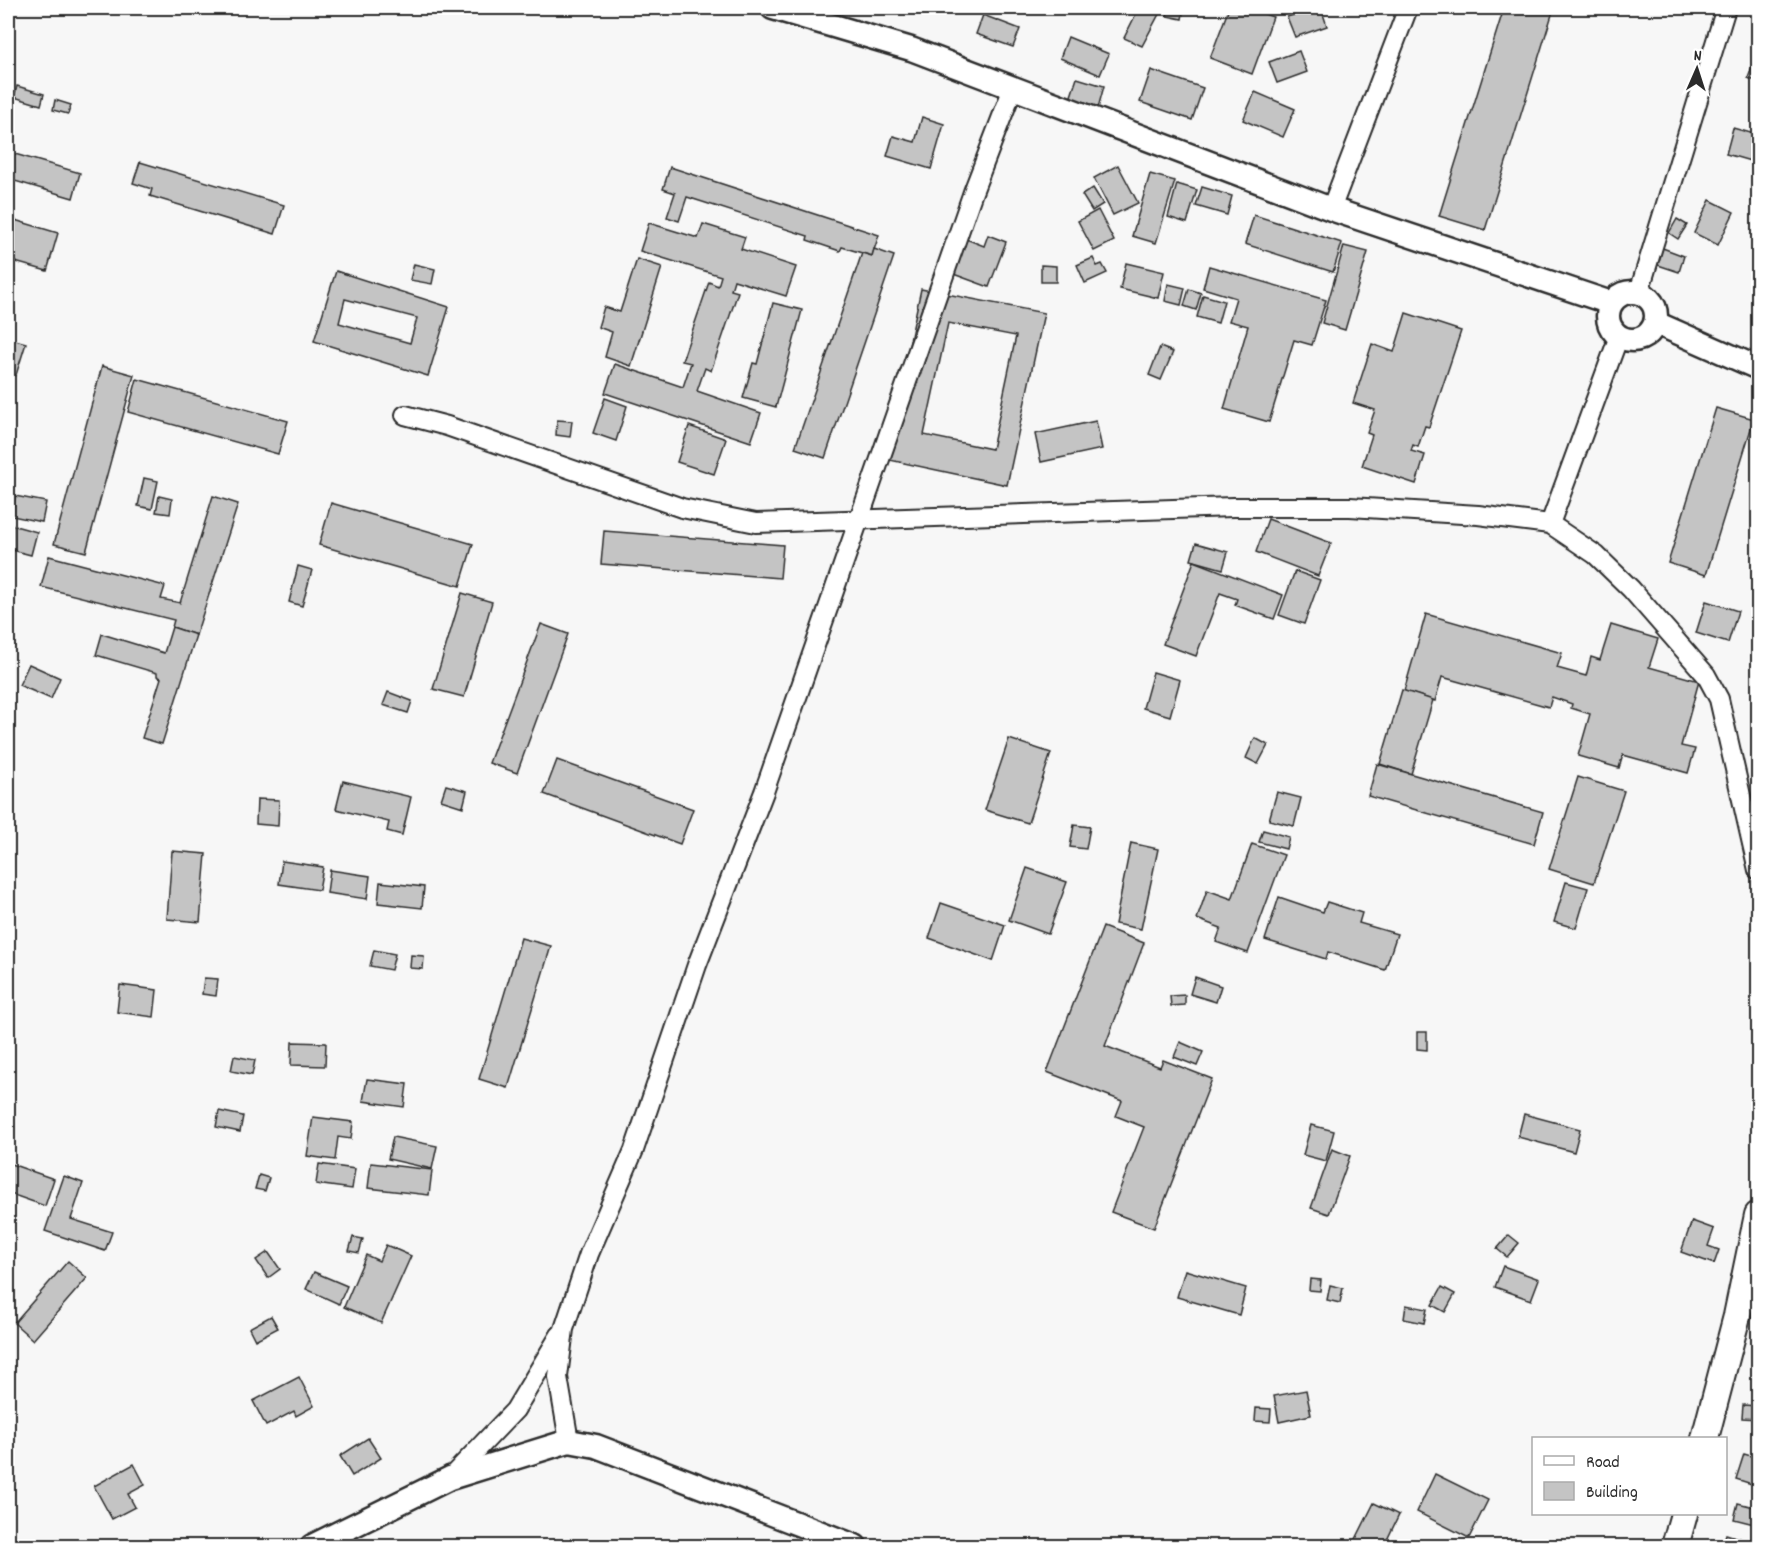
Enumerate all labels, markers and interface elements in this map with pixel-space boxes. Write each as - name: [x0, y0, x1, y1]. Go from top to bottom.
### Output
- north arrow: [1667, 39, 1727, 99]
- text: N: [1693, 45, 1702, 68]
- legend: [1532, 1437, 1727, 1515]
- text: Road: [1586, 1451, 1620, 1476]
- text: Building: [1586, 1481, 1638, 1506]

